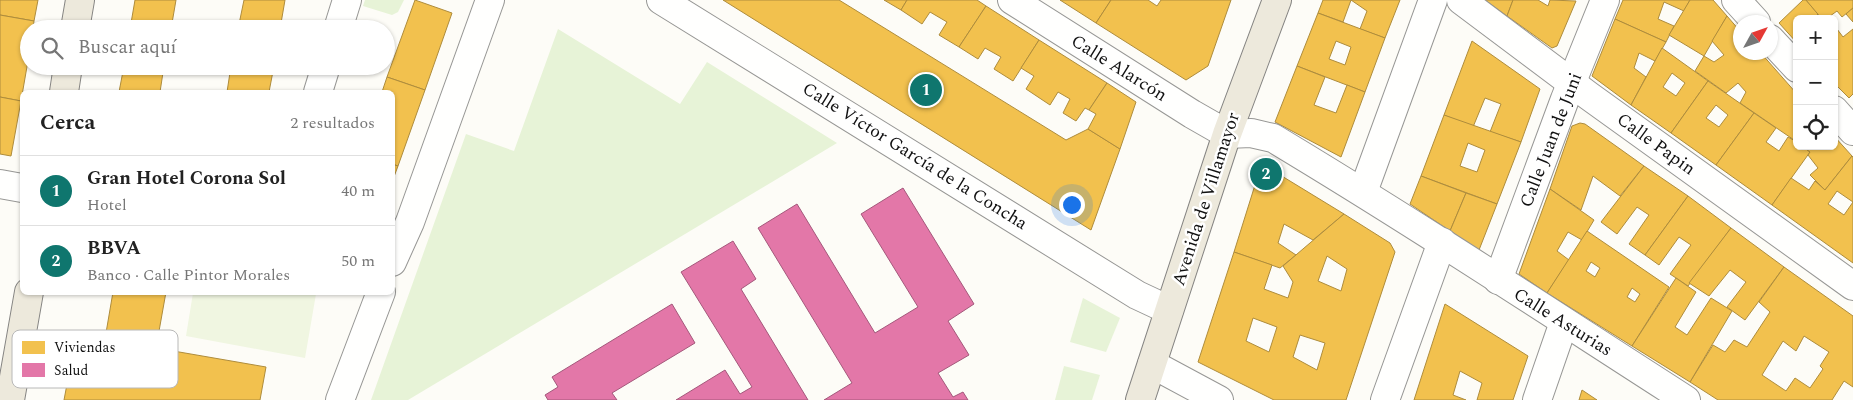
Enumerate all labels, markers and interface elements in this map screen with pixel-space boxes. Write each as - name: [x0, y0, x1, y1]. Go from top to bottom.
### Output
- north arrow: [1733, 15, 1778, 60]
- map controls: [1793, 15, 1838, 150]
- button: +: [1793, 15, 1838, 60]
- search box: [20, 20, 395, 75]
- street label: Calle Alarcón: [1066, 28, 1172, 108]
- text: Buscar aquí: [78, 33, 177, 62]
- icon: search: [38, 34, 66, 62]
- button: −: [1793, 60, 1838, 105]
- street label: Calle Juan de Juni: [1513, 69, 1589, 211]
- pin: 1: [910, 71, 942, 109]
- street label: Calle Víctor García de la Concha: [797, 75, 1033, 237]
- button: locate: [1793, 105, 1838, 150]
- street label: Calle Papin: [1611, 106, 1701, 182]
- text: Cerca: [40, 107, 95, 139]
- street label: Avenida de Villamayor: [1165, 109, 1247, 289]
- text: 2 resultados: [290, 111, 375, 135]
- pin: 2: [1250, 155, 1282, 193]
- text: Gran Hotel Corona Sol: [87, 164, 286, 193]
- text: 1: [52, 179, 60, 203]
- text: 40 m: [341, 179, 375, 203]
- your location: [1059, 192, 1085, 218]
- text: Hotel: [87, 193, 127, 217]
- text: BBVA: [87, 234, 141, 263]
- text: 2: [52, 249, 60, 273]
- text: 50 m: [341, 249, 375, 273]
- text: Banco · Calle Pintor Morales: [87, 263, 290, 287]
- street label: Calle Asturias: [1508, 281, 1618, 363]
- legend: [12, 330, 178, 388]
- text: Viviendas: [54, 337, 116, 358]
- text: Salud: [54, 360, 88, 381]

